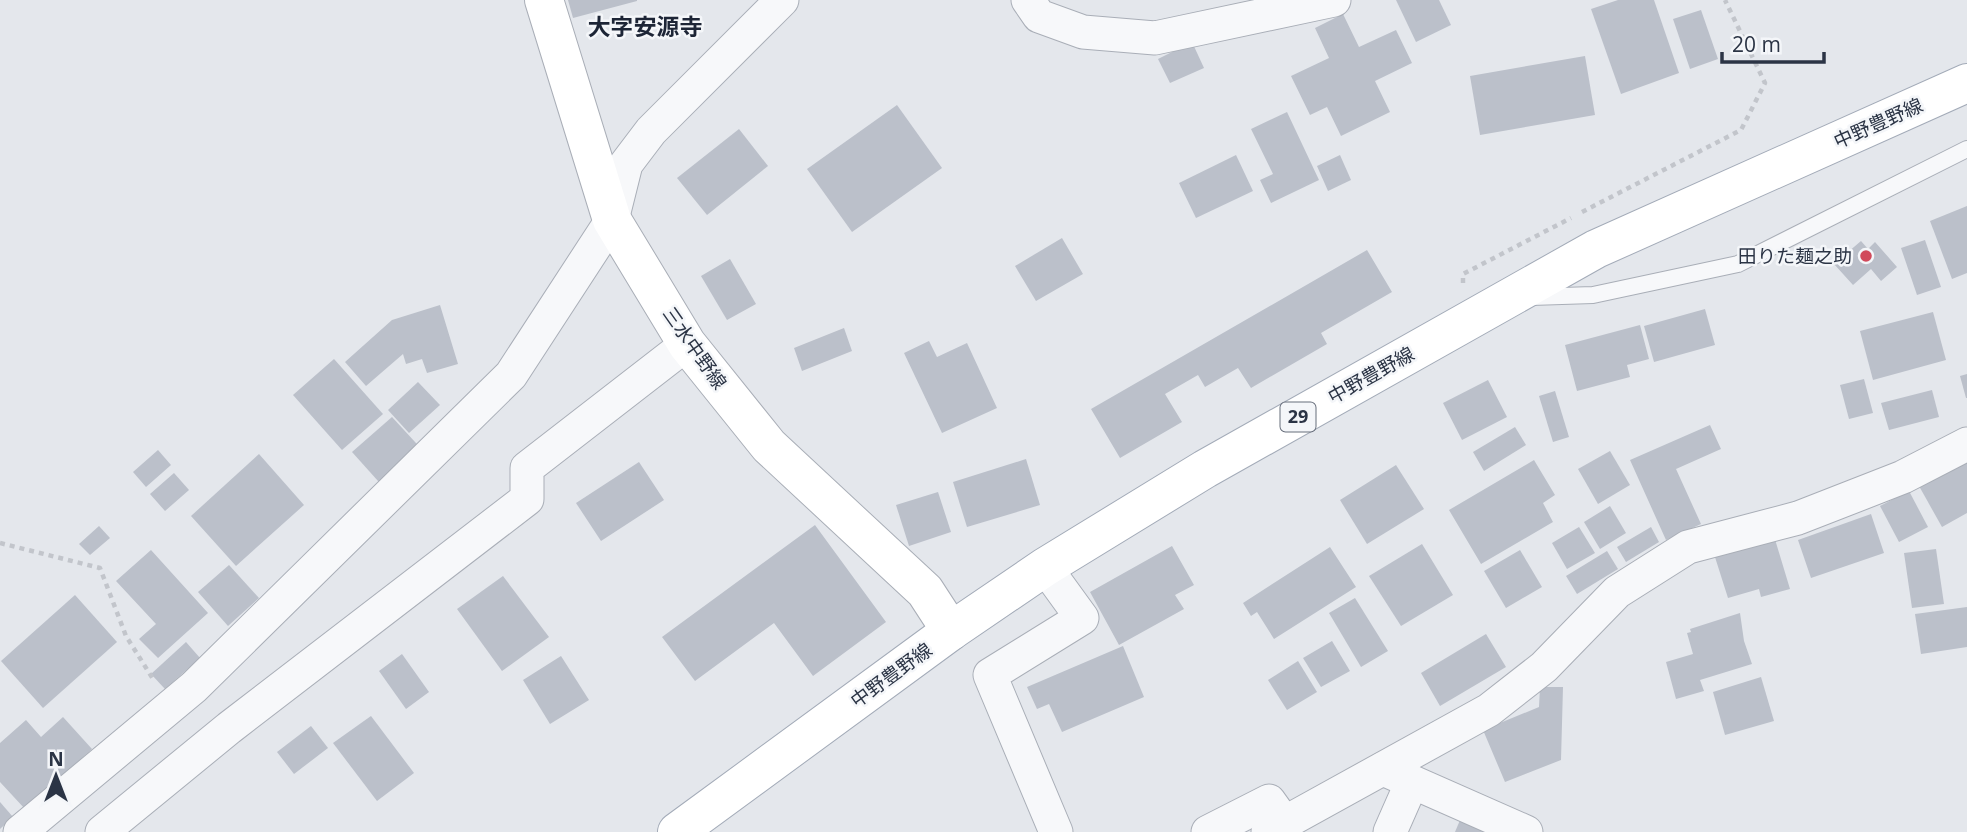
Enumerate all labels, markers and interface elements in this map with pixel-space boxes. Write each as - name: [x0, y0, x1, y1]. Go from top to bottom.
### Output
- district label: 大字安源寺: [588, 10, 703, 42]
- scale bar: [1722, 21, 1824, 65]
- text: 20 m: [1732, 30, 1781, 58]
- street label: 中野豊野線: [1829, 92, 1927, 154]
- place label: 田りた麺之助: [1738, 243, 1852, 269]
- marker: 田りた麺之助: [1858, 248, 1874, 264]
- street label: 三水中野線: [657, 302, 733, 394]
- street label: 中野豊野線: [1323, 341, 1419, 409]
- road number: 29: [1280, 402, 1316, 432]
- street label: 中野豊野線: [845, 637, 937, 713]
- north arrow: [21, 741, 91, 811]
- text: N: [48, 746, 64, 772]

